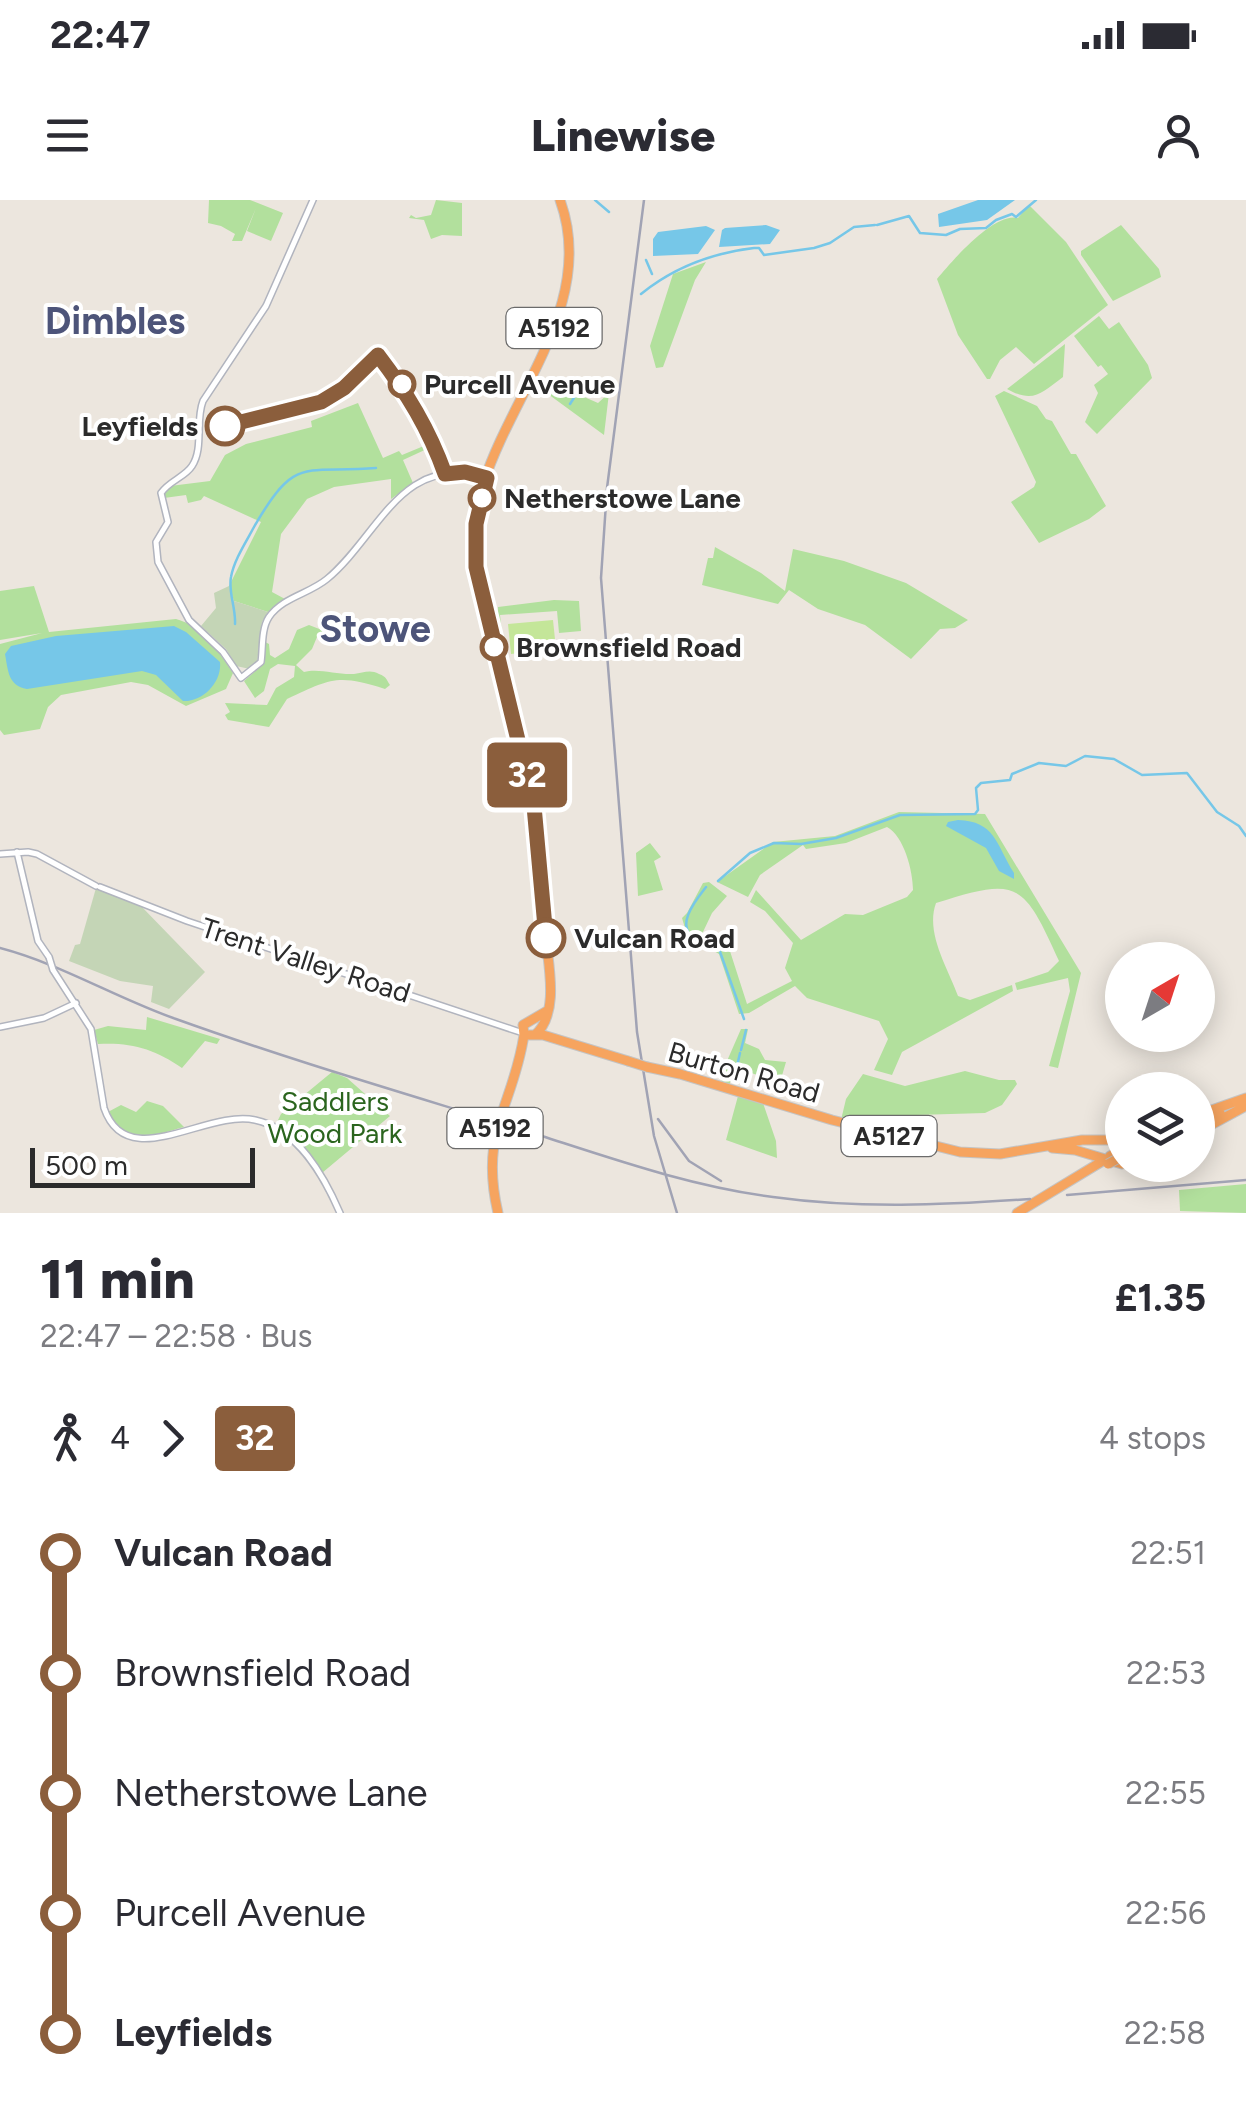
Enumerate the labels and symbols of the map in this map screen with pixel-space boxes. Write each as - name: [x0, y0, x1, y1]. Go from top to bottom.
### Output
- district label: Dimbles: [45, 298, 185, 344]
- road number: A5192: [506, 308, 602, 348]
- place label: Purcell Avenue: [424, 367, 615, 401]
- marker: Purcell Avenue: [389, 371, 415, 397]
- marker: Leyfields: [206, 407, 244, 445]
- place label: Leyfields: [81, 409, 198, 443]
- place label: Netherstowe Lane: [504, 481, 741, 515]
- marker: Netherstowe Lane: [469, 485, 495, 511]
- district label: Stowe: [319, 606, 431, 652]
- place label: Brownsfield Road: [516, 630, 742, 664]
- marker: Brownsfield Road: [481, 634, 507, 660]
- line badge: 32: [482, 742, 572, 808]
- street label: Trent Valley Road: [197, 910, 415, 1010]
- marker: Vulcan Road: [527, 919, 565, 957]
- place label: Vulcan Road: [574, 921, 735, 955]
- north arrow: [1105, 942, 1215, 1052]
- street label: Burton Road: [664, 1034, 824, 1110]
- park label: Saddlers Wood Park: [268, 1084, 403, 1150]
- road number: A5192: [448, 1108, 542, 1148]
- road number: A5127: [842, 1116, 936, 1156]
- scale bar: [30, 1143, 255, 1188]

